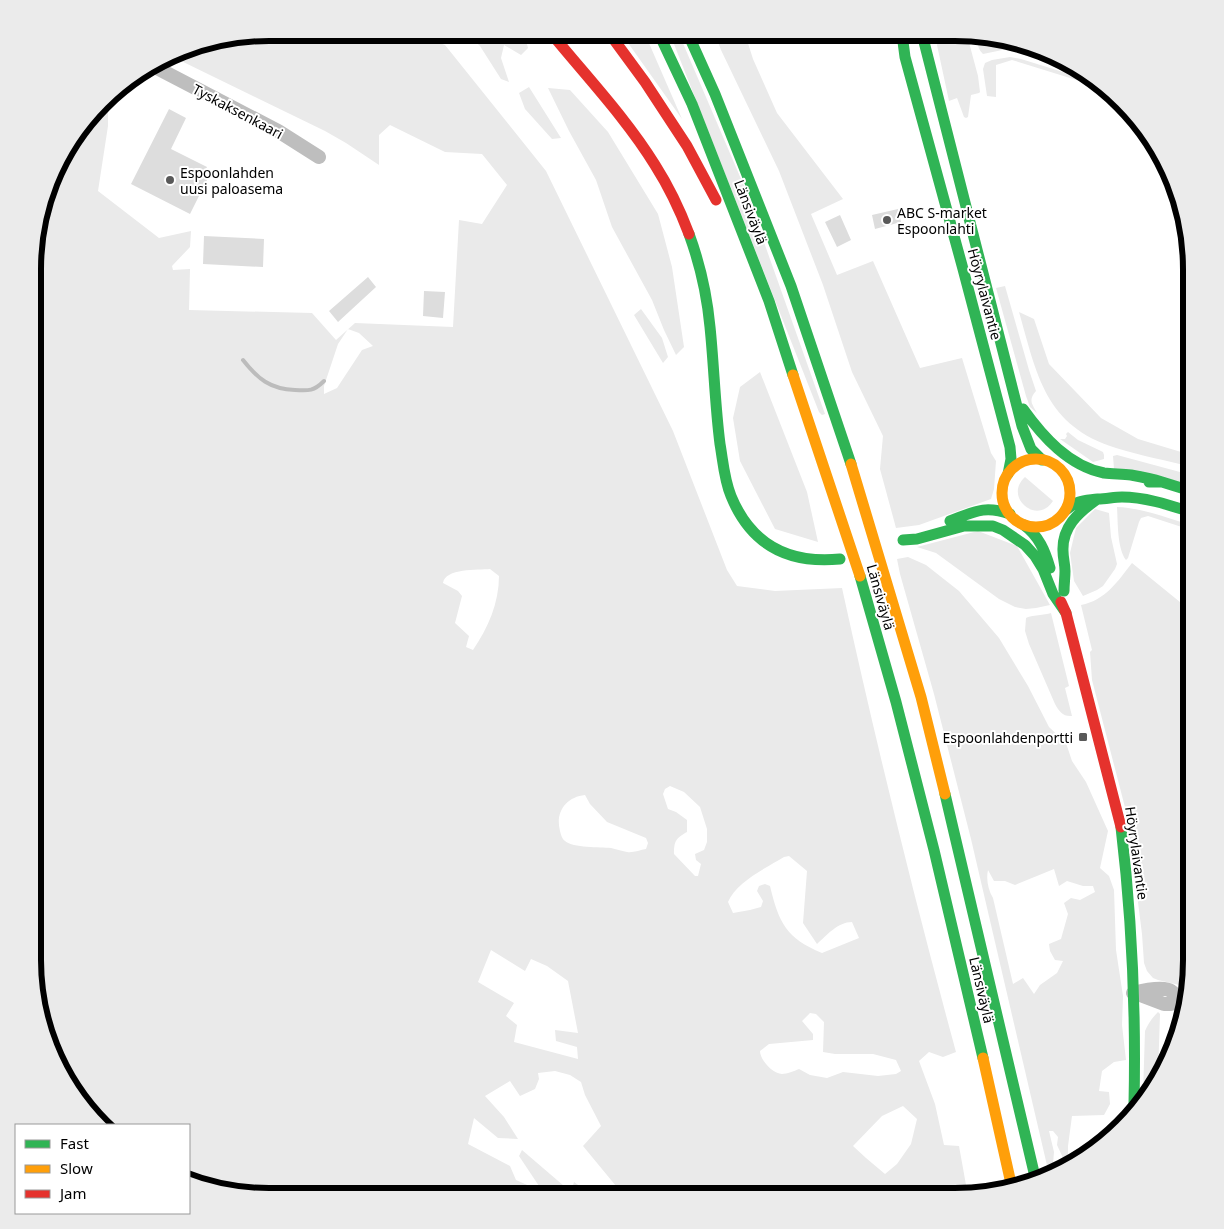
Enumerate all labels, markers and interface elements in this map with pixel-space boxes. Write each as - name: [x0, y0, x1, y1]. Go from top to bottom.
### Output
- street label: Tyskaksenkaari: [189, 79, 287, 143]
- place label: Espoonlahden uusi paloasema: [180, 163, 283, 198]
- marker: Espoonlahden uusi paloasema: [164, 174, 176, 186]
- street label: Länsiväylä: [730, 177, 772, 247]
- place label: ABC S-market Espoonlahti: [897, 203, 987, 238]
- marker: ABC S-market Espoonlahti: [881, 214, 893, 226]
- street label: Höyrylaivantie: [964, 246, 1006, 342]
- street label: Länsiväylä: [863, 562, 899, 632]
- place label: Espoonlahdenportti: [942, 728, 1073, 747]
- marker: Espoonlahdenportti: [1077, 731, 1089, 743]
- street label: Höyrylaivantie: [1121, 805, 1153, 901]
- street label: Länsiväylä: [965, 955, 999, 1025]
- legend: [15, 1124, 190, 1214]
- text: Fast: [60, 1133, 89, 1153]
- text: Slow: [60, 1158, 93, 1178]
- text: Jam: [58, 1183, 87, 1203]

